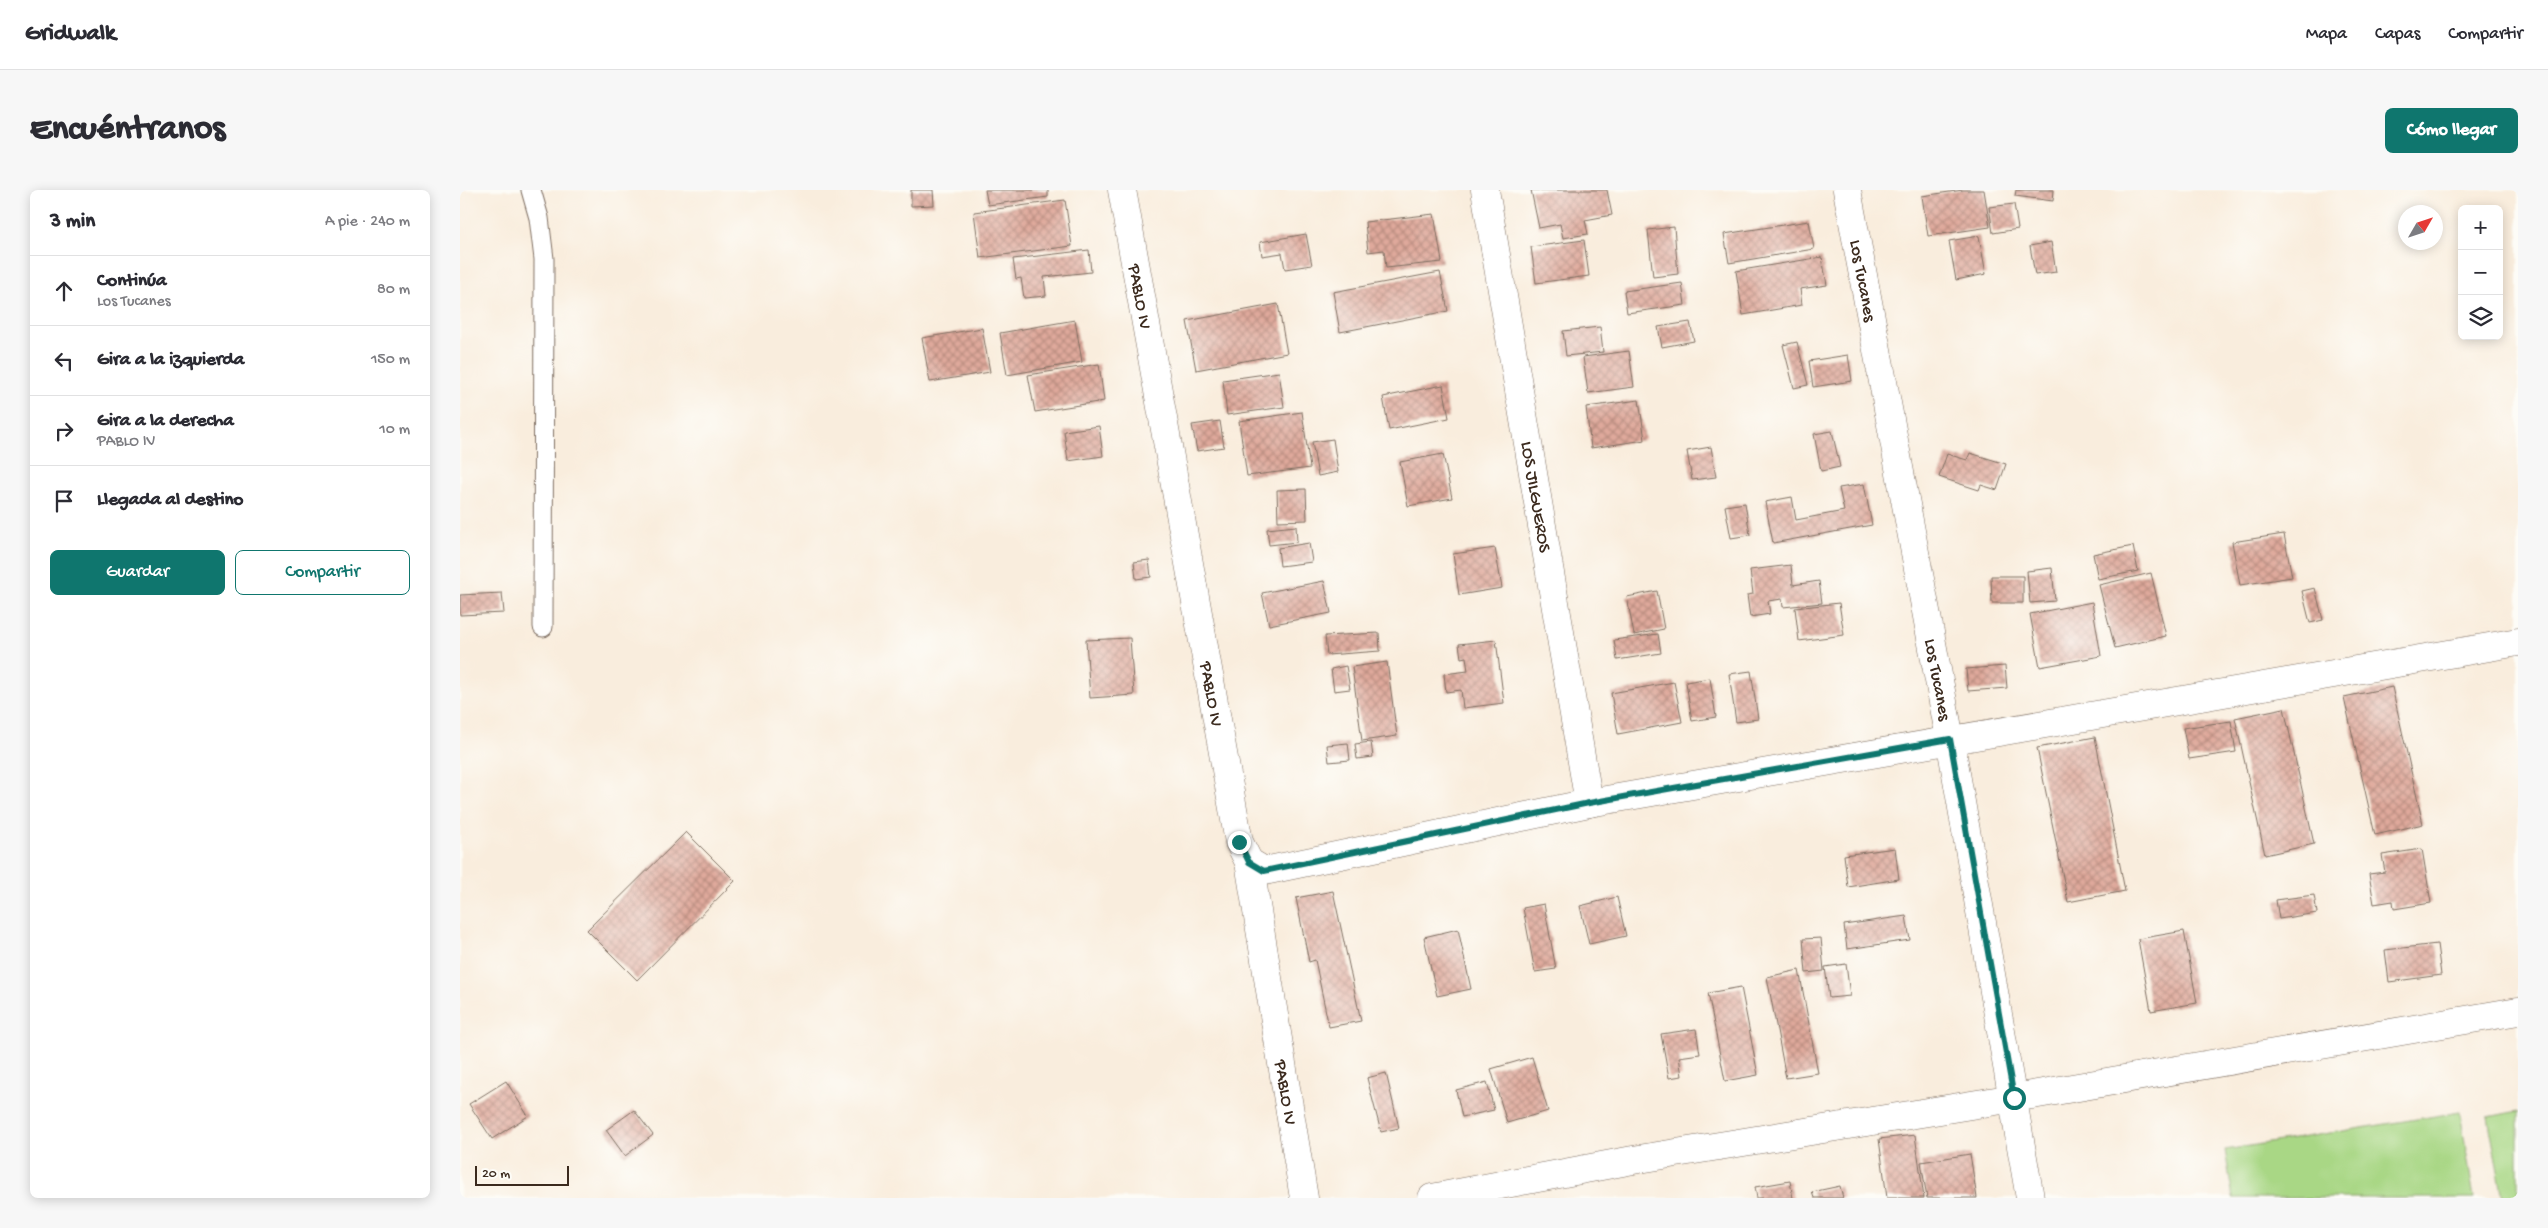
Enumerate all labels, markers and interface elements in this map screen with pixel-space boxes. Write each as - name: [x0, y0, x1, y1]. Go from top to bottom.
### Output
- text: Gridwalk: [25, 20, 116, 49]
- text: Mapa: [2306, 24, 2347, 45]
- text: Capas: [2375, 24, 2420, 45]
- text: Compartir: [2448, 24, 2523, 45]
- button: Cómo llegar: [2385, 108, 2518, 153]
- text: Encuéntranos: [30, 110, 225, 151]
- north arrow: [2398, 205, 2443, 250]
- map controls: [2458, 205, 2503, 340]
- button: +: [2458, 205, 2503, 250]
- text: 3 min: [50, 210, 95, 235]
- text: A pie · 240 m: [325, 213, 410, 232]
- street label: Los Tucanes: [1844, 238, 1880, 325]
- button: −: [2458, 250, 2503, 295]
- street label: PABLO IV: [1122, 262, 1155, 331]
- text: Continúa: [97, 270, 167, 293]
- icon: ahead: [50, 277, 78, 305]
- text: 80 m: [377, 281, 410, 300]
- text: Los Tucanes: [97, 293, 171, 312]
- button: layers: [2458, 295, 2503, 340]
- icon: left: [50, 347, 78, 375]
- text: Gira a la izquierda: [97, 349, 244, 372]
- text: 150 m: [371, 351, 410, 370]
- text: Gira a la derecha: [97, 410, 234, 433]
- icon: right: [50, 417, 78, 445]
- text: 10 m: [379, 421, 410, 440]
- text: PABLO IV: [97, 433, 155, 452]
- street label: LOS JILGUEROS: [1515, 440, 1554, 555]
- icon: arrive: [50, 487, 78, 515]
- text: Llegada al destino: [97, 489, 243, 512]
- button: Guardar: [50, 550, 225, 595]
- button: Compartir: [235, 550, 410, 595]
- street label: Los Tucanes: [1918, 637, 1955, 724]
- street label: PABLO IV: [1194, 659, 1226, 729]
- route end: [1228, 831, 1251, 854]
- street label: PABLO IV: [1268, 1057, 1300, 1127]
- route start: [2003, 1087, 2026, 1110]
- scale bar: [475, 1163, 569, 1186]
- text: 20 m: [482, 1166, 510, 1183]

